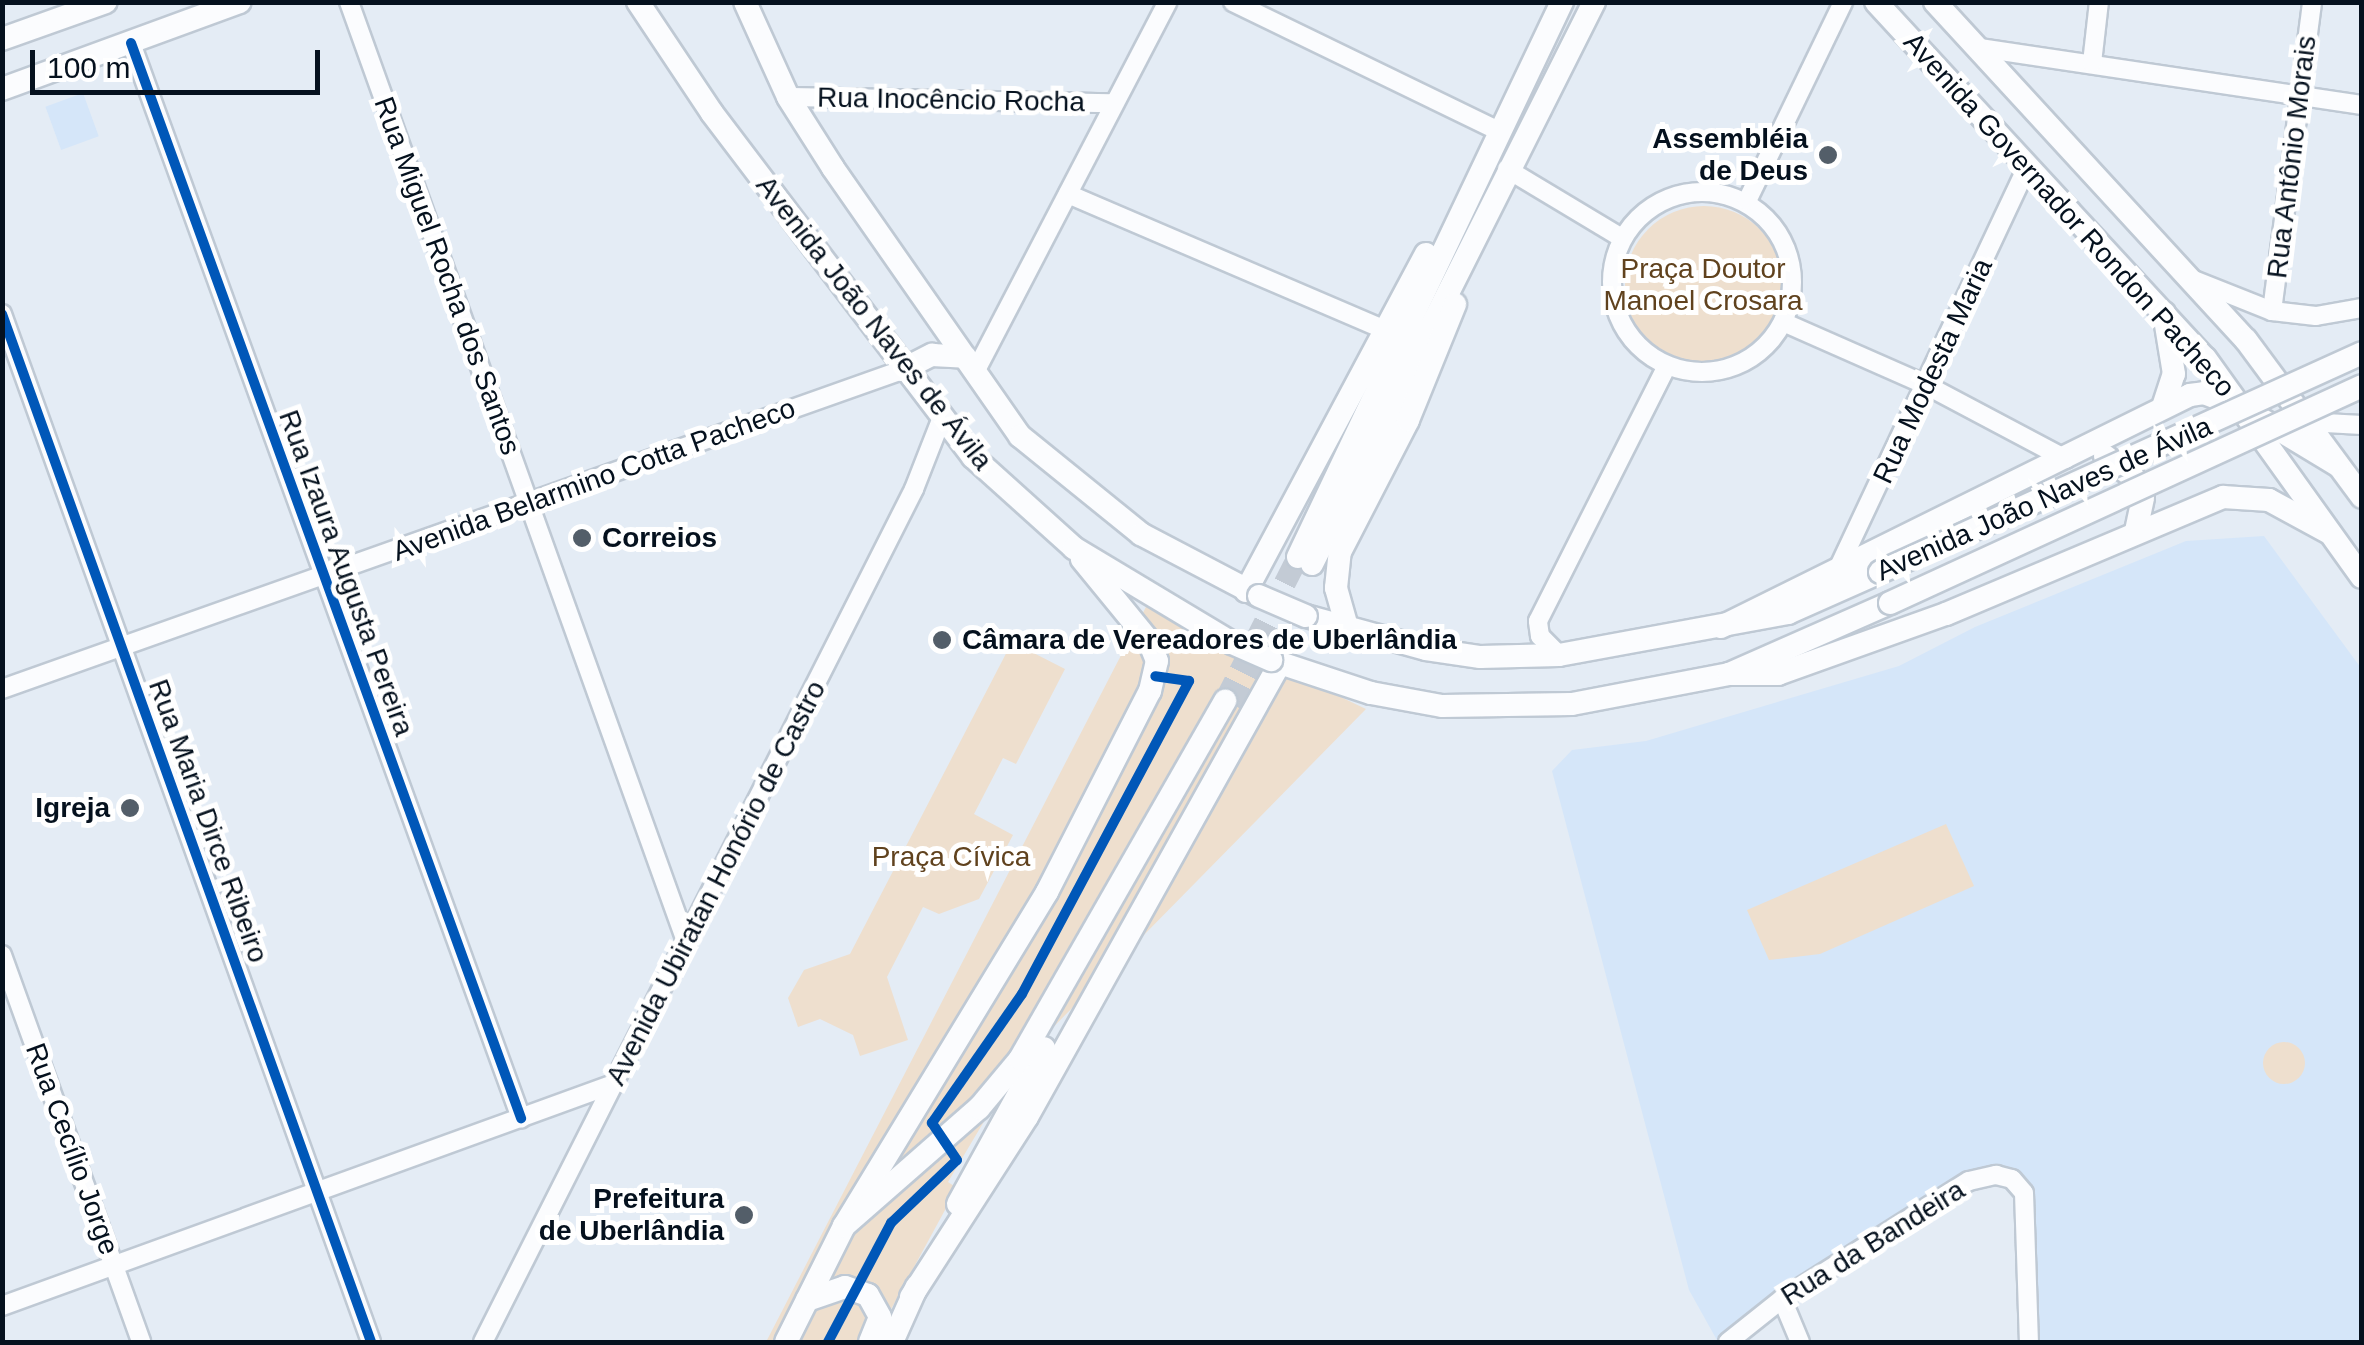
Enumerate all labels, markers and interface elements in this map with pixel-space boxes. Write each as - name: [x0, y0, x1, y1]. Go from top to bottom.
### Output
- street label: Avenida Governador Rondon Pacheco: [1896, 26, 2242, 404]
- scale bar: [35, 30, 325, 92]
- street label: Rua Antônio Morais: [2260, 33, 2324, 281]
- text: 100 m: [47, 51, 130, 84]
- street label: Rua Inocêncio Rocha: [817, 81, 1085, 119]
- street label: Rua Miguel Rocha dos Santos: [367, 93, 527, 459]
- place label: Assembléia de Deus: [1652, 122, 1808, 188]
- marker: Assembléia de Deus: [1817, 144, 1839, 166]
- street label: Avenida João Naves de Ávila: [749, 169, 999, 477]
- park label: Praça Doutor Manoel Crosara: [1603, 252, 1803, 318]
- street label: Rua Modesta Maria: [1866, 253, 2000, 489]
- street label: Avenida Belarmino Cotta Pacheco: [388, 391, 800, 569]
- street label: Rua Izaura Augusta Pereira: [271, 405, 421, 741]
- street label: Avenida João Naves de Ávila: [1871, 410, 2217, 588]
- place label: Correios: [602, 521, 717, 555]
- marker: Correios: [571, 527, 593, 549]
- place label: Câmara de Vereadores de Uberlândia: [962, 623, 1457, 657]
- marker: Câmara de Vereadores de Uberlândia: [931, 629, 953, 651]
- street label: Rua Maria Dirce Ribeiro: [141, 675, 275, 967]
- street label: Avenida Ubiratan Honório de Castro: [599, 675, 833, 1091]
- place label: Igreja: [35, 791, 110, 825]
- marker: Igreja: [119, 797, 141, 819]
- park label: Praça Cívica: [872, 840, 1030, 874]
- street label: Rua Cecílio Jorge: [18, 1039, 126, 1259]
- street label: Rua da Bandeira: [1775, 1173, 1971, 1313]
- place label: Prefeitura de Uberlândia: [539, 1182, 724, 1248]
- marker: Prefeitura de Uberlândia: [733, 1204, 755, 1226]

